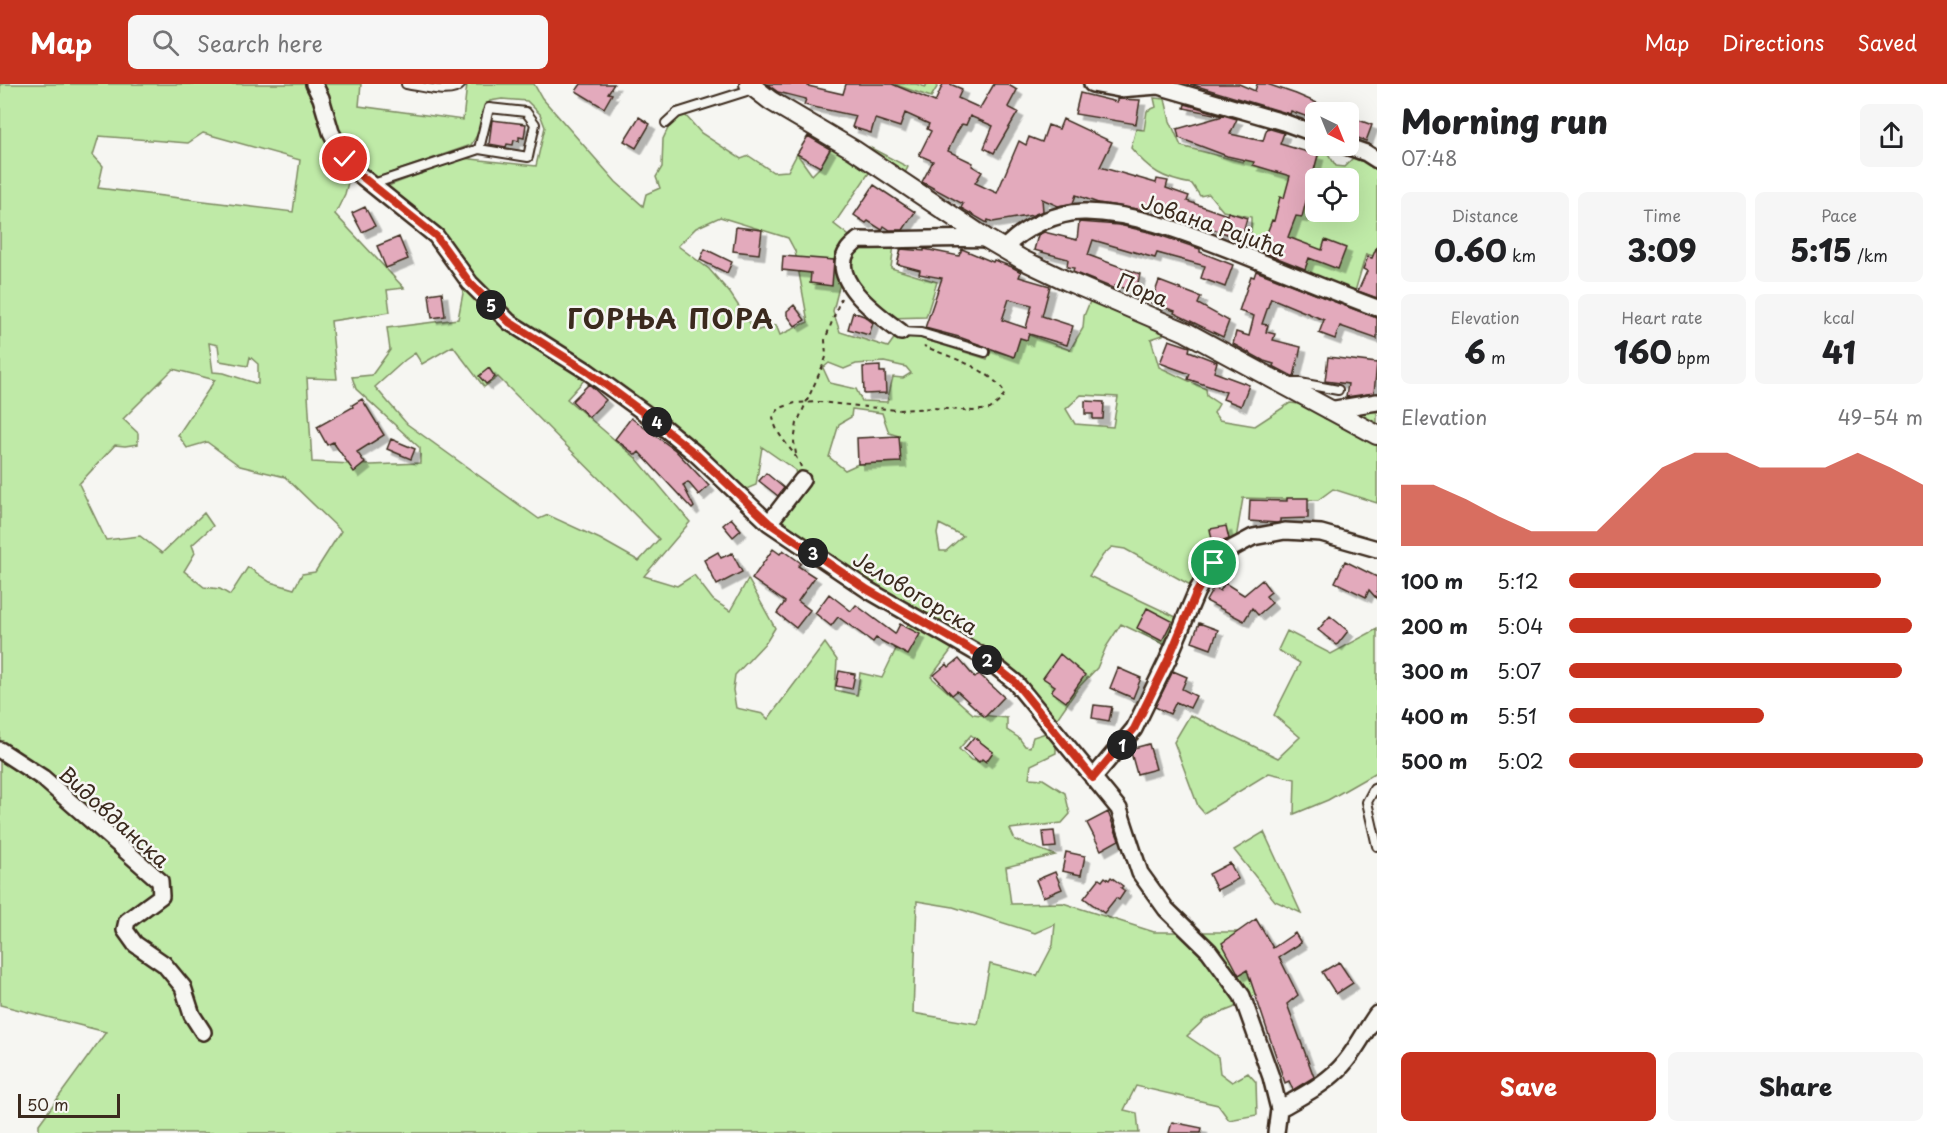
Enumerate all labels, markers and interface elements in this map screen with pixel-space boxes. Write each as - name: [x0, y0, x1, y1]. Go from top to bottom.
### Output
- search box: [128, 15, 548, 69]
- text: Map: [30, 21, 92, 64]
- icon: search: [149, 26, 182, 59]
- text: Search here: [197, 26, 323, 59]
- text: Map: [1644, 26, 1689, 58]
- text: Directions: [1722, 26, 1824, 58]
- text: Saved: [1857, 26, 1917, 58]
- text: Morning run: [1401, 95, 1608, 145]
- north arrow: [1305, 102, 1359, 156]
- map controls: [1305, 102, 1359, 222]
- button: share: [1860, 104, 1923, 167]
- pin: [319, 133, 370, 184]
- icon: check: [328, 142, 361, 175]
- text: 07:48: [1401, 143, 1457, 173]
- button: locate: [1305, 168, 1359, 222]
- street label: Јована Рајића: [1137, 184, 1292, 264]
- text: Distance: [1451, 203, 1519, 227]
- text: Time: [1643, 203, 1681, 227]
- text: Pace: [1821, 203, 1857, 227]
- text: 0.60: [1434, 227, 1507, 272]
- text: 3:09: [1628, 227, 1696, 272]
- text: 5:15: [1790, 227, 1852, 272]
- text: km: [1507, 243, 1536, 267]
- text: /km: [1852, 243, 1888, 267]
- street label: Пора: [1112, 264, 1174, 314]
- pin: 5: [476, 290, 506, 320]
- text: 5: [486, 293, 496, 317]
- district label: ГОРЊА ПОРА: [567, 297, 775, 338]
- text: Elevation: [1450, 305, 1520, 329]
- text: Heart rate: [1622, 305, 1702, 329]
- text: kcal: [1823, 305, 1855, 329]
- text: 6: [1465, 329, 1486, 374]
- text: 160: [1614, 329, 1672, 374]
- text: 41: [1822, 329, 1856, 374]
- text: m: [1486, 345, 1505, 369]
- text: bpm: [1672, 345, 1710, 369]
- text: Elevation: [1401, 402, 1487, 432]
- text: 49–54 m: [1838, 402, 1923, 432]
- pin: 4: [642, 407, 672, 437]
- text: 4: [652, 410, 662, 434]
- pin: [1188, 537, 1239, 588]
- pin: 3: [798, 538, 828, 568]
- text: 3: [808, 541, 818, 565]
- street label: Јеловогорска: [848, 542, 984, 642]
- icon: arrive: [1197, 546, 1230, 579]
- text: 100 m: [1401, 566, 1463, 596]
- text: 5:12: [1497, 566, 1539, 596]
- text: 200 m: [1401, 611, 1468, 641]
- text: 5:04: [1497, 611, 1543, 641]
- pin: 2: [972, 645, 1002, 675]
- text: 2: [981, 648, 993, 672]
- text: 300 m: [1401, 656, 1469, 686]
- text: 5:07: [1497, 656, 1541, 686]
- text: 400 m: [1401, 701, 1469, 731]
- text: 5:51: [1497, 701, 1537, 731]
- pin: 1: [1107, 730, 1137, 760]
- text: 1: [1118, 733, 1126, 757]
- text: 500 m: [1401, 746, 1468, 776]
- text: 5:02: [1497, 746, 1544, 776]
- street label: Видовданска: [53, 758, 177, 874]
- button: Save: [1401, 1052, 1656, 1121]
- button: Share: [1668, 1052, 1923, 1121]
- scale bar: [18, 1091, 120, 1118]
- text: 50 m: [27, 1092, 68, 1116]

